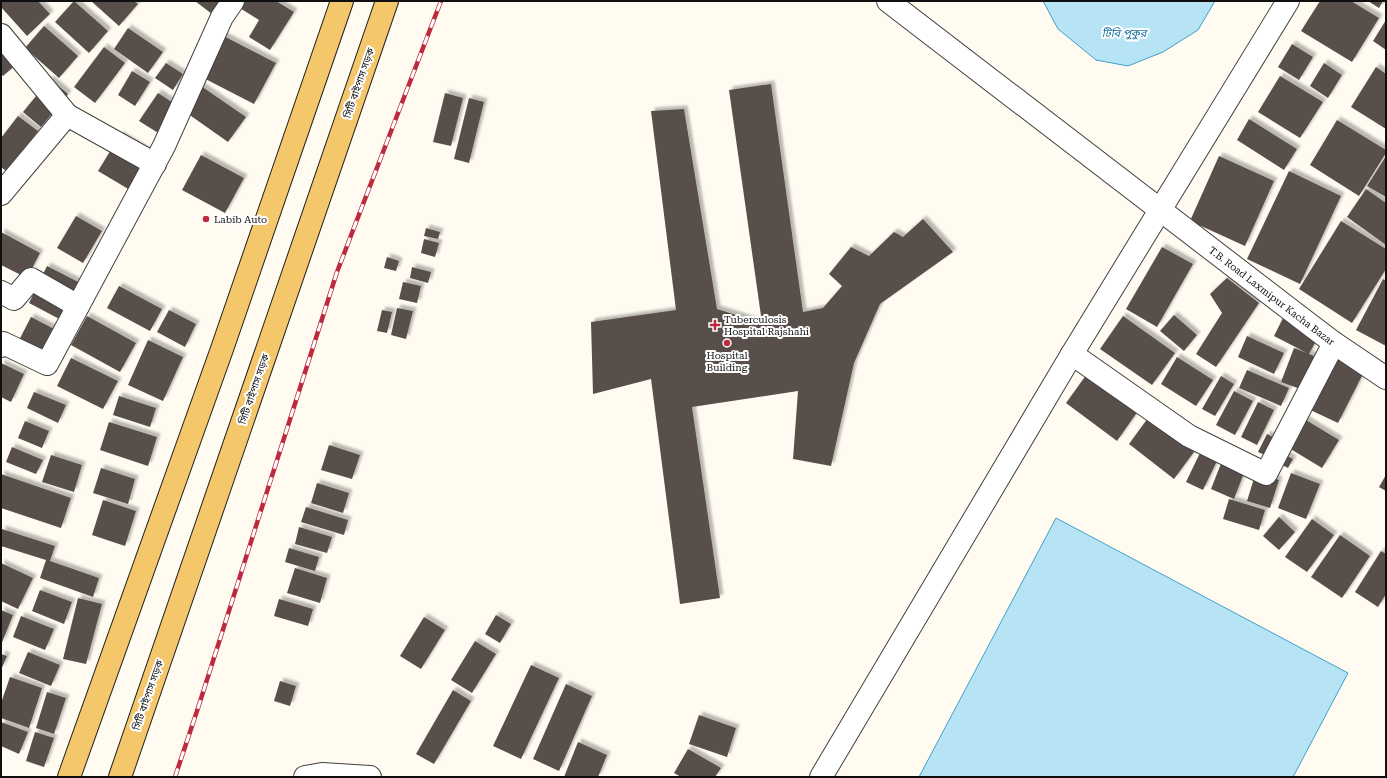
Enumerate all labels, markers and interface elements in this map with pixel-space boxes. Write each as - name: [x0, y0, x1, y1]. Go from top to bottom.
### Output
- water label: টিবি পুকুর: [1102, 26, 1149, 40]
- street label: সিটি বাইপাস সড়ক: [342, 46, 376, 120]
- marker: Labib Auto: [201, 214, 211, 224]
- place label: Labib Auto: [214, 214, 267, 225]
- street label: T.B. Road Laxmipur Kacha Bazar: [1207, 244, 1337, 347]
- place label: Tuberculosis Hospital Rajshahi: [724, 314, 809, 337]
- marker: Tuberculosis Hospital Rajshahi: [709, 319, 721, 331]
- marker: Hospital Building: [722, 338, 732, 348]
- place label: Hospital Building: [707, 350, 748, 373]
- street label: সিটি বাইপাস সড়ক: [237, 352, 271, 426]
- street label: সিটি বাইপাস সড়ক: [131, 658, 165, 732]

